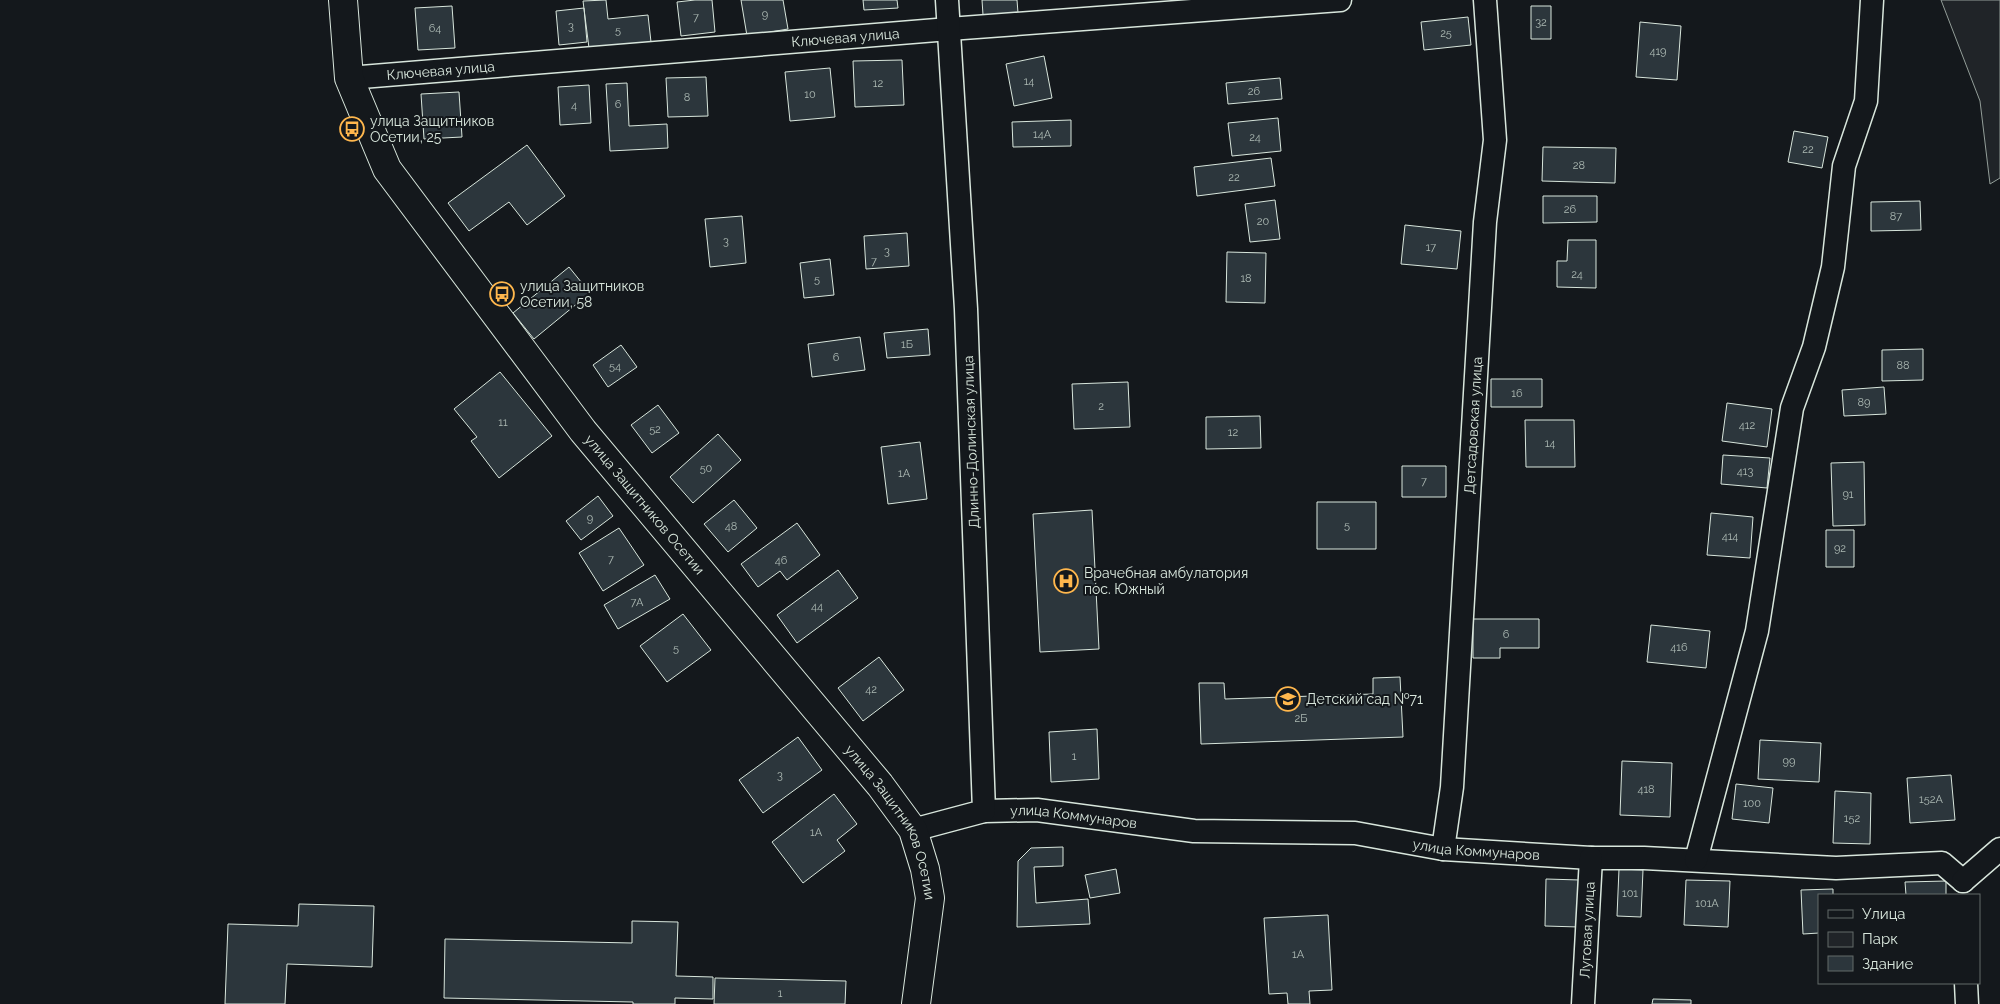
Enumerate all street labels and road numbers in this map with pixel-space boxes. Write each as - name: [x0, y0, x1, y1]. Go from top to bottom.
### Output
- street label: Ключевая улица: [791, 25, 900, 50]
- street label: Ключевая улица: [386, 58, 495, 83]
- street label: Длинно-Долинская улица: [960, 355, 982, 529]
- street label: Детсадовская улица: [1461, 356, 1485, 494]
- street label: улица Защитников Осетии: [581, 431, 708, 578]
- street label: улица Защитников Осетии: [842, 742, 938, 901]
- street label: улица Коммунаров: [1010, 802, 1138, 831]
- street label: улица Коммунаров: [1411, 836, 1540, 863]
- street label: Луговая улица: [1576, 881, 1598, 979]

